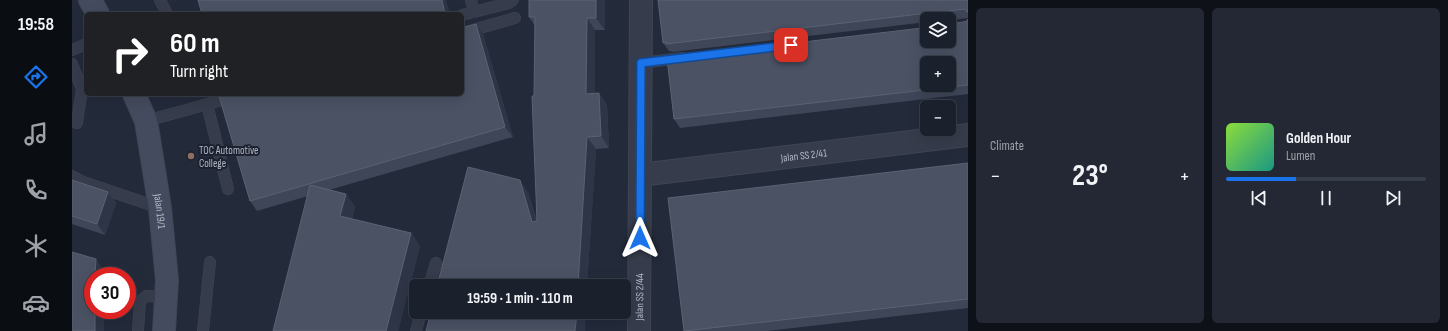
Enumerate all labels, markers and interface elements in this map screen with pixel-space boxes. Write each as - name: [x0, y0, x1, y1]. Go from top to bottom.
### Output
- map controls: [920, 12, 956, 136]
- button: layers: [920, 12, 956, 48]
- text: 19:58: [18, 14, 54, 35]
- text: 60 m: [170, 27, 219, 60]
- icon: right: [104, 28, 156, 80]
- pin: [774, 28, 808, 62]
- icon: arrive: [780, 34, 802, 56]
- button: +: [920, 56, 956, 92]
- text: Turn right: [170, 61, 228, 82]
- icon: directions: [22, 63, 50, 91]
- button: −: [920, 100, 956, 136]
- icon: music: [22, 120, 50, 148]
- text: Golden Hour: [1286, 129, 1351, 148]
- text: Climate: [990, 138, 1024, 154]
- place label: TOC Automotive College: [199, 144, 259, 170]
- street label: Jalan SS 2/41: [779, 146, 828, 165]
- text: Lumen: [1286, 148, 1315, 164]
- marker: TOC Automotive College: [186, 151, 196, 161]
- text: 23°: [1072, 158, 1108, 194]
- text: −: [990, 163, 1001, 190]
- text: +: [1179, 163, 1190, 190]
- icon: phone: [22, 176, 50, 204]
- icon: previous: [1248, 187, 1270, 209]
- icon: pause: [1315, 187, 1337, 209]
- icon: next: [1382, 187, 1404, 209]
- street label: Jalan 19/1: [151, 192, 168, 230]
- position arrow: [619, 217, 661, 259]
- icon: climate: [22, 232, 50, 260]
- speed limit sign: 30: [84, 267, 136, 319]
- street label: Jalan SS 2/44: [633, 273, 646, 322]
- icon: car: [22, 289, 50, 317]
- text: 19:59 · 1 min · 110 m: [467, 289, 573, 308]

